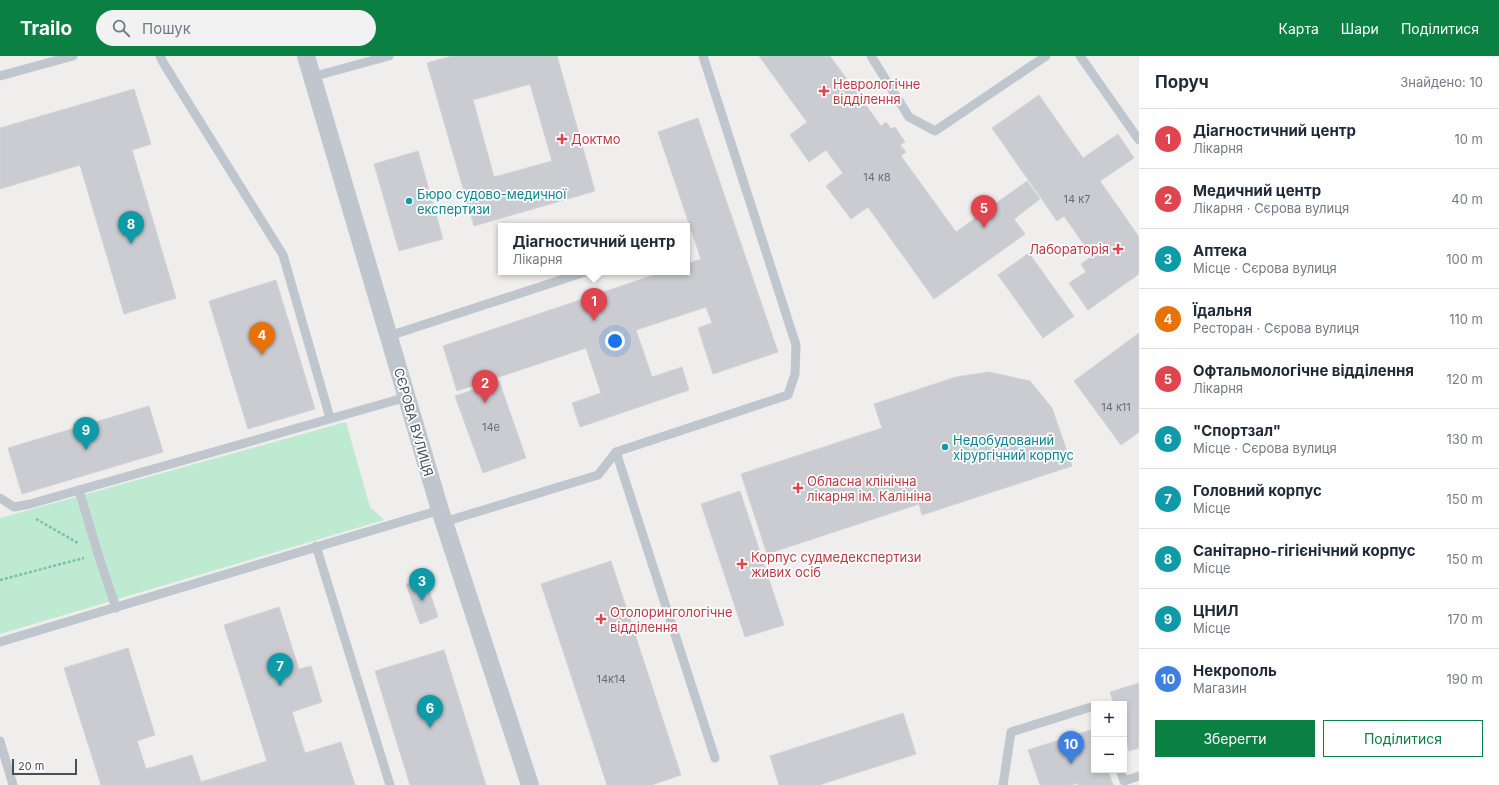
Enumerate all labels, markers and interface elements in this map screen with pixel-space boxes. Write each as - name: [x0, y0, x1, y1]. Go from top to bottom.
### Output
- search box: [96, 10, 376, 46]
- text: Trailo: [20, 17, 72, 40]
- icon: search: [110, 17, 132, 39]
- text: Пошук: [142, 19, 191, 38]
- text: Карта: [1279, 20, 1319, 37]
- text: Шари: [1341, 20, 1379, 37]
- text: Поділитися: [1401, 20, 1479, 37]
- text: Поруч: [1155, 72, 1209, 92]
- text: Знайдено: 10: [1400, 74, 1483, 90]
- place label: Неврологічне відділення: [833, 76, 920, 107]
- marker: Неврологічне відділення: [818, 85, 830, 97]
- text: Діагностичний центр: [1193, 121, 1356, 140]
- place label: Доктмо: [571, 131, 621, 147]
- text: 1: [1165, 131, 1171, 147]
- text: 10 m: [1454, 131, 1483, 147]
- marker: Доктмо: [556, 133, 568, 145]
- text: Лікарня: [1193, 140, 1243, 156]
- house number: 14 к8: [863, 170, 891, 184]
- text: Медичний центр: [1193, 181, 1321, 200]
- place label: Бюро судово-медичної експертизи: [417, 186, 567, 217]
- text: 2: [1164, 191, 1172, 207]
- text: 40 m: [1451, 191, 1483, 207]
- house number: 14 к7: [1064, 192, 1090, 206]
- pin: 5: [971, 195, 997, 228]
- marker: Бюро судово-медичної експертизи: [404, 196, 414, 206]
- text: Лікарня · Сєрова вулиця: [1193, 200, 1349, 216]
- pin: 8: [118, 211, 144, 244]
- popup: [498, 223, 690, 275]
- text: Діагностичний центр: [512, 232, 676, 251]
- place label: Лабораторія: [1029, 241, 1109, 257]
- text: Аптека: [1193, 241, 1247, 260]
- marker: Лабораторія: [1112, 243, 1124, 255]
- text: Лікарня: [512, 251, 563, 267]
- text: 3: [1164, 251, 1172, 267]
- text: 100 m: [1446, 251, 1483, 267]
- text: Місце · Сєрова вулиця: [1193, 260, 1337, 276]
- pin: 1: [581, 288, 607, 321]
- text: Їдальня: [1193, 301, 1252, 320]
- text: 4: [1164, 311, 1172, 327]
- text: 110 m: [1449, 311, 1483, 327]
- text: Ресторан · Сєрова вулиця: [1193, 320, 1359, 336]
- pin: 4: [249, 322, 275, 355]
- your location: [605, 331, 625, 351]
- text: Офтальмологічне відділення: [1193, 361, 1414, 380]
- street label: СЄРОВА ВУЛИЦЯ: [391, 366, 437, 478]
- pin: 2: [472, 370, 498, 403]
- text: 5: [1164, 371, 1172, 387]
- text: 120 m: [1447, 371, 1483, 387]
- text: Лікарня: [1193, 380, 1243, 396]
- house number: 14 к11: [1101, 400, 1131, 414]
- pin: 9: [73, 417, 99, 450]
- house number: 14е: [482, 420, 500, 434]
- text: "Спортзал": [1193, 421, 1281, 440]
- text: 6: [1164, 431, 1172, 447]
- text: 130 m: [1446, 431, 1483, 447]
- place label: Недобудований хірургічний корпус: [953, 432, 1074, 463]
- text: Місце · Сєрова вулиця: [1193, 440, 1337, 456]
- marker: Недобудований хірургічний корпус: [940, 442, 950, 452]
- place label: Обласна клінічна лікарня ім. Калініна: [807, 473, 932, 504]
- text: Головний корпус: [1193, 481, 1322, 500]
- marker: Обласна клінічна лікарня ім. Калініна: [792, 482, 804, 494]
- text: 7: [1164, 491, 1172, 507]
- text: 150 m: [1447, 491, 1483, 507]
- text: Місце: [1193, 500, 1231, 516]
- text: Санітарно-гігієнічний корпус: [1193, 541, 1416, 560]
- place label: Корпус судмедекспертизи живих осіб: [751, 549, 921, 580]
- text: 8: [1164, 551, 1172, 567]
- text: 150 m: [1447, 551, 1483, 567]
- marker: Корпус судмедекспертизи живих осіб: [736, 558, 748, 570]
- text: Місце: [1193, 560, 1231, 576]
- pin: 3: [409, 568, 435, 601]
- text: ЦНИЛ: [1193, 601, 1238, 620]
- place label: Отолорингологічне відділення: [610, 604, 733, 635]
- text: 9: [1164, 611, 1172, 627]
- text: 170 m: [1447, 611, 1483, 627]
- marker: Отолорингологічне відділення: [595, 613, 607, 625]
- text: Місце: [1193, 620, 1231, 636]
- pin: 7: [267, 653, 293, 686]
- text: Некрополь: [1193, 661, 1277, 680]
- text: 10: [1161, 671, 1175, 687]
- text: 190 m: [1446, 671, 1483, 687]
- house number: 14к14: [596, 672, 626, 686]
- text: Магазин: [1193, 680, 1247, 696]
- pin: 6: [417, 695, 443, 728]
- map controls: [1091, 701, 1127, 773]
- button: +: [1091, 701, 1127, 737]
- button: Зберегти: [1155, 720, 1315, 757]
- button: Поділитися: [1323, 720, 1483, 757]
- pin: 10: [1058, 731, 1084, 764]
- button: −: [1091, 737, 1127, 773]
- scale bar: [12, 757, 77, 776]
- text: 20 m: [18, 759, 44, 773]

